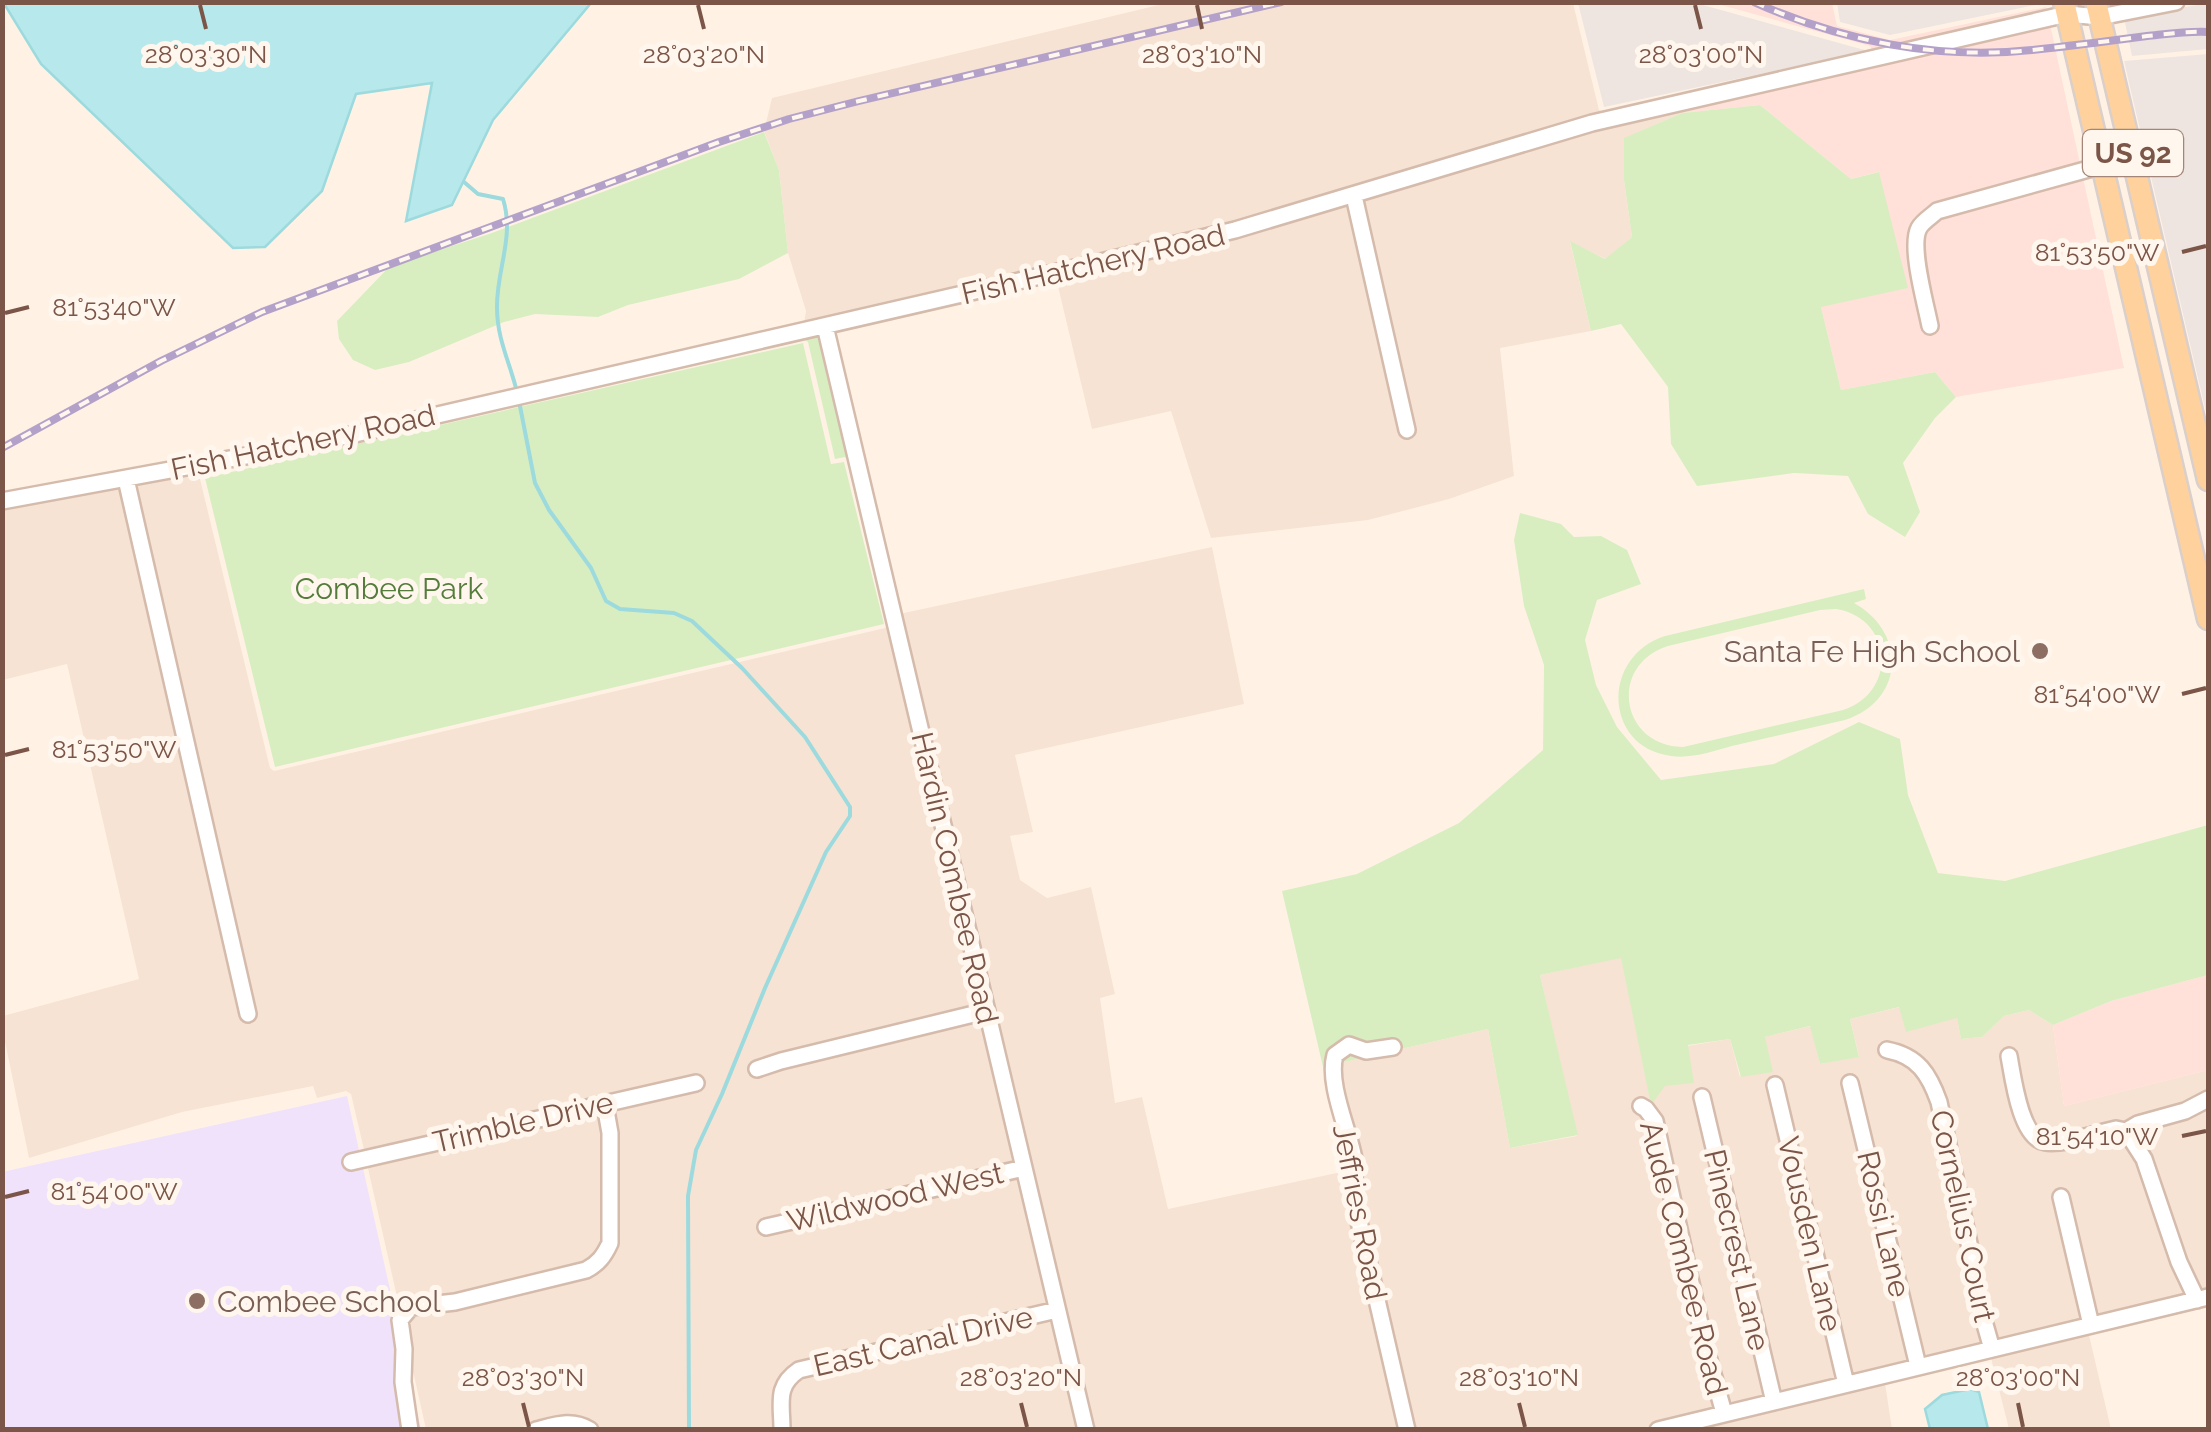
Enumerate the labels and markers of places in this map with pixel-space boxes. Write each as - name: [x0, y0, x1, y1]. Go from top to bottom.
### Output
- place label: Santa Fe High School: [1724, 634, 2021, 669]
- marker: Santa Fe High School: [2029, 640, 2051, 662]
- place label: Combee School: [217, 1284, 441, 1319]
- marker: Combee School: [186, 1290, 208, 1312]

